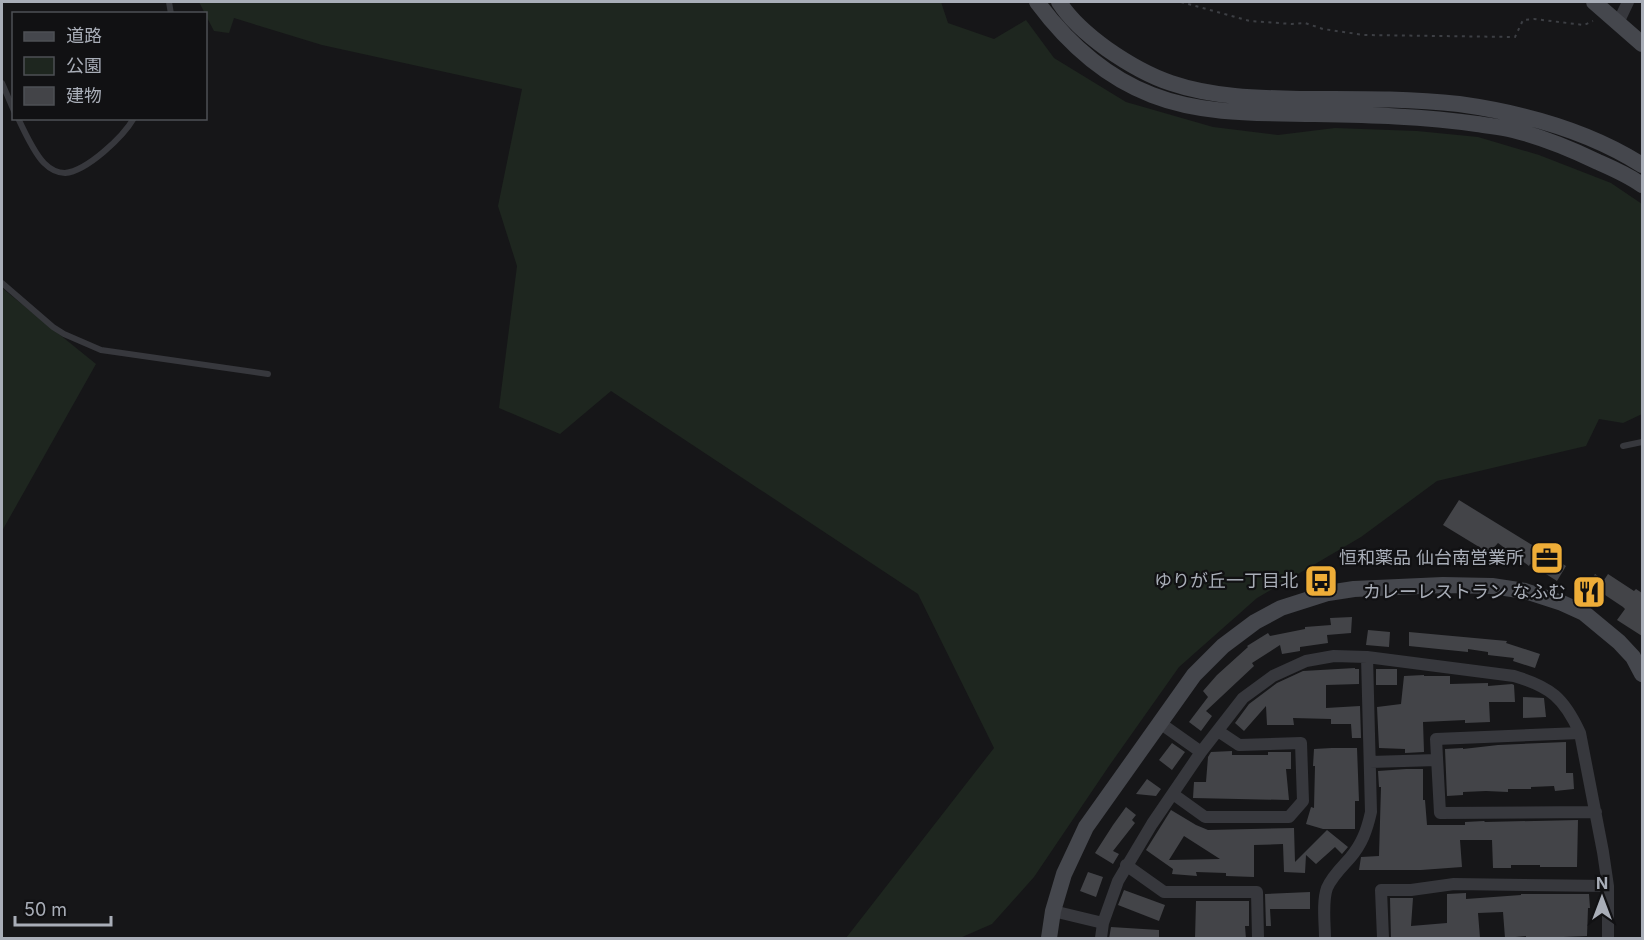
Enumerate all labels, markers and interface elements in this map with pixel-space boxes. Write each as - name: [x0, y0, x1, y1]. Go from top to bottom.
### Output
- legend: [12, 12, 207, 120]
- text: 道路: [66, 25, 102, 46]
- text: 公園: [66, 55, 102, 76]
- text: 建物: [66, 85, 102, 106]
- office icon: 恒和薬品 仙台南営業所: [1529, 540, 1565, 576]
- place label: 恒和薬品 仙台南営業所: [1339, 547, 1524, 568]
- bus stop icon: ゆりが丘一丁目北: [1303, 563, 1339, 599]
- place label: ゆりが丘一丁目北: [1154, 570, 1298, 591]
- restaurant icon: カレーレストラン なふむ: [1571, 574, 1607, 610]
- place label: カレーレストラン なふむ: [1363, 581, 1566, 602]
- north arrow: [1572, 868, 1632, 928]
- text: N: [1596, 873, 1608, 893]
- scale bar: [15, 889, 111, 927]
- text: 50 m: [24, 899, 67, 920]

